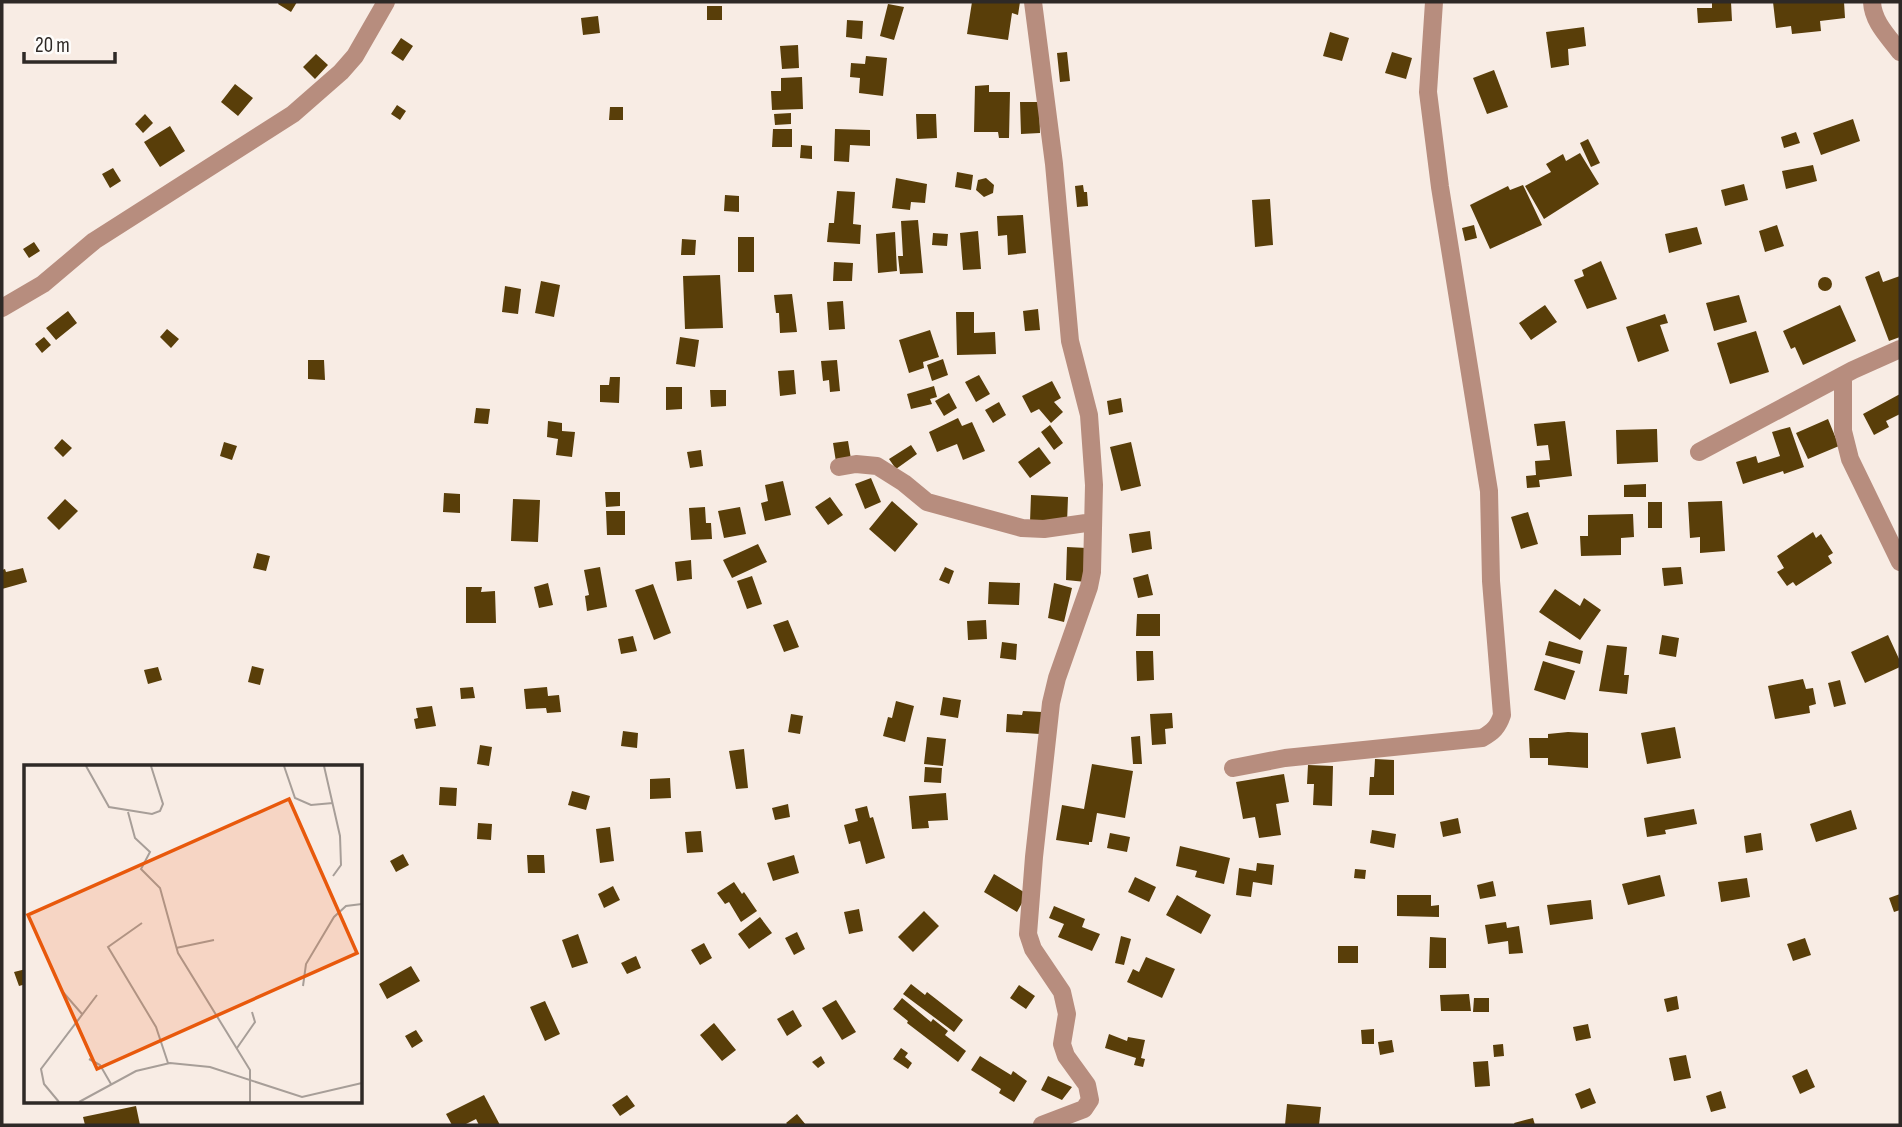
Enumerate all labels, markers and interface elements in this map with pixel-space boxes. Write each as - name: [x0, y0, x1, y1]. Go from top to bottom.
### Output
- scale bar: [24, 21, 116, 65]
- text: 20 m: [35, 33, 70, 58]
- inset map: [24, 765, 362, 1102]

